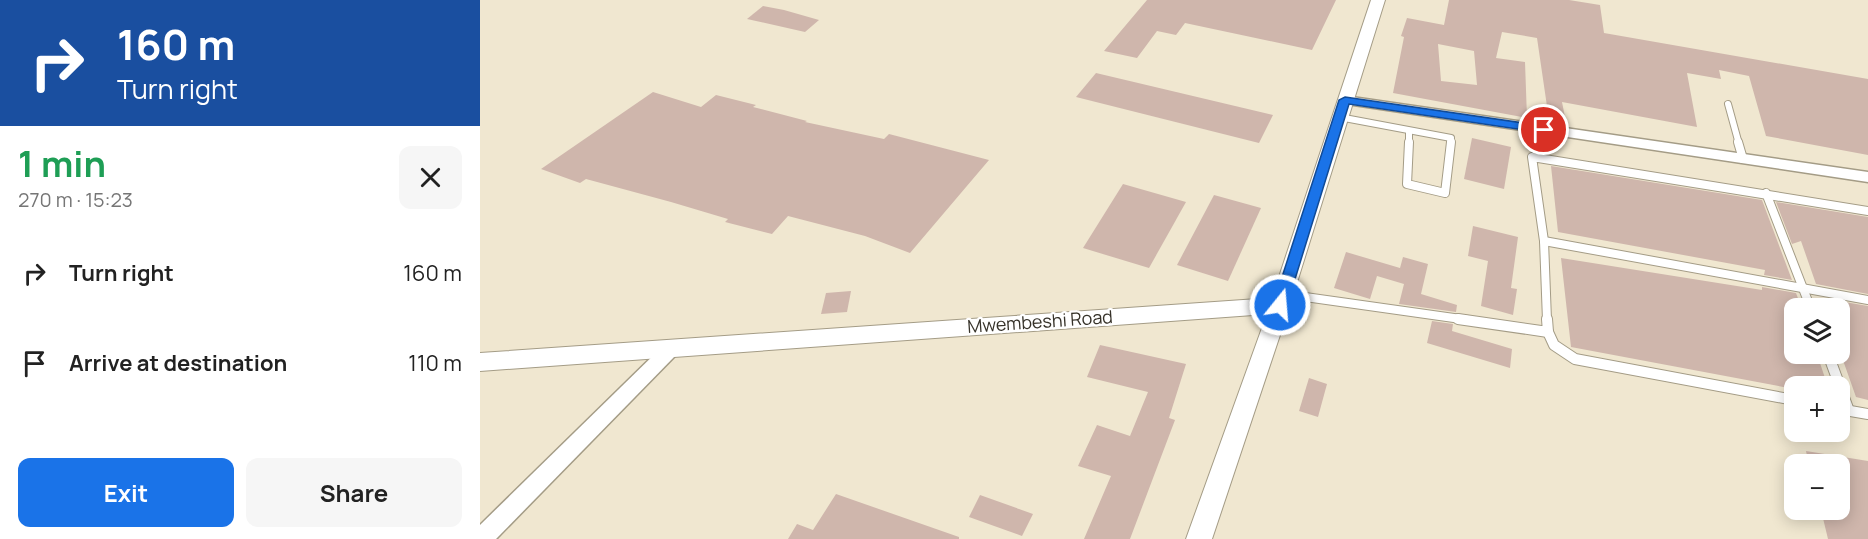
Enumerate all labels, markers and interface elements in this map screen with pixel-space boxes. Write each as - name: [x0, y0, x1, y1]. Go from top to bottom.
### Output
- text: 160 m: [117, 15, 235, 73]
- icon: right: [18, 24, 96, 102]
- text: Turn right: [117, 70, 238, 107]
- pin: [1518, 104, 1569, 155]
- icon: arrive: [1527, 113, 1560, 146]
- text: 1 min: [18, 139, 106, 188]
- button: close: [399, 146, 462, 209]
- text: 270 m · 15:23: [18, 186, 133, 213]
- icon: right: [18, 257, 51, 290]
- text: Turn right: [69, 258, 174, 288]
- text: 160 m: [403, 258, 462, 288]
- position arrow: [1248, 273, 1312, 337]
- map controls: [1784, 298, 1850, 520]
- button: layers: [1784, 298, 1850, 364]
- street label: Mwembeshi Road: [966, 304, 1114, 338]
- icon: arrive: [18, 347, 51, 380]
- text: Arrive at destination: [69, 348, 287, 378]
- text: 110 m: [408, 348, 462, 378]
- button: +: [1784, 376, 1850, 442]
- button: −: [1784, 454, 1850, 520]
- button: Exit: [18, 458, 234, 527]
- button: Share: [246, 458, 462, 527]

